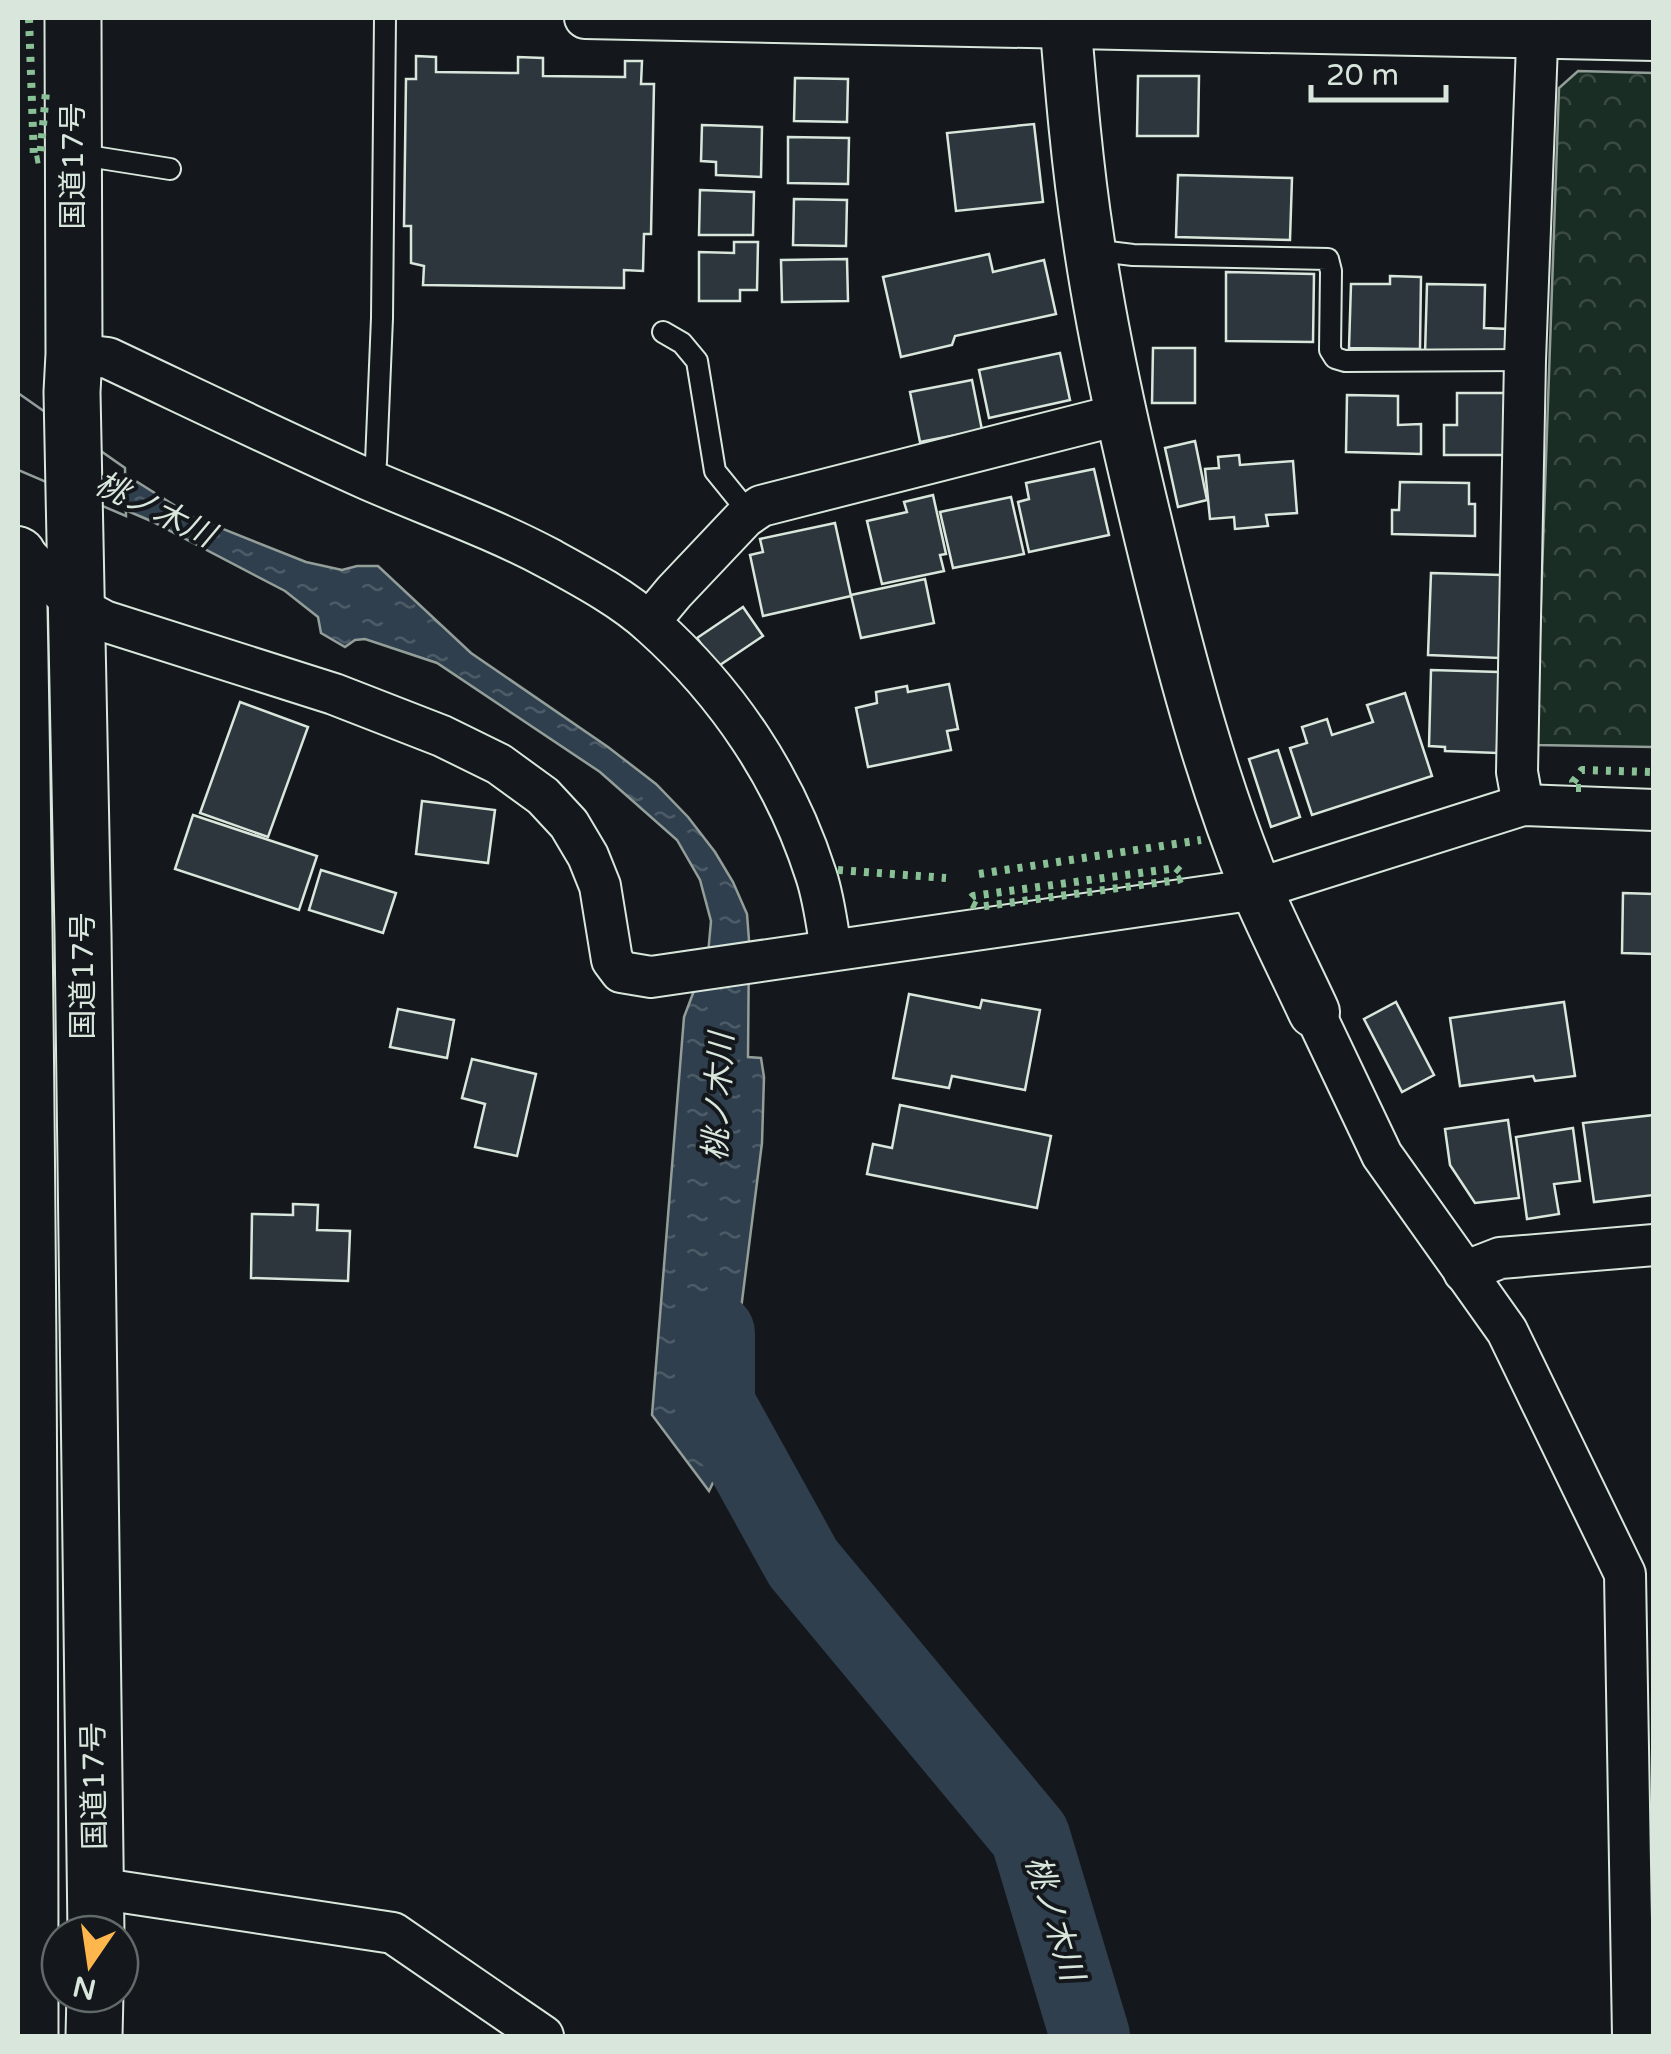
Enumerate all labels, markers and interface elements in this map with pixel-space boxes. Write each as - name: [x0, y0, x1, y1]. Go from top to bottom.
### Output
- scale bar: [1311, 40, 1446, 102]
- text: 20 m: [1326, 57, 1399, 94]
- street label: 国道17号: [55, 102, 92, 230]
- water label: 桃ノ木川: [89, 465, 223, 556]
- street label: 国道17号: [65, 912, 102, 1040]
- water label: 桃ノ木川: [697, 1029, 741, 1162]
- street label: 国道17号: [75, 1722, 114, 1850]
- water label: 桃ノ木川: [1017, 1852, 1092, 1988]
- north arrow: [40, 1914, 140, 2014]
- text: N: [70, 1968, 99, 2006]

